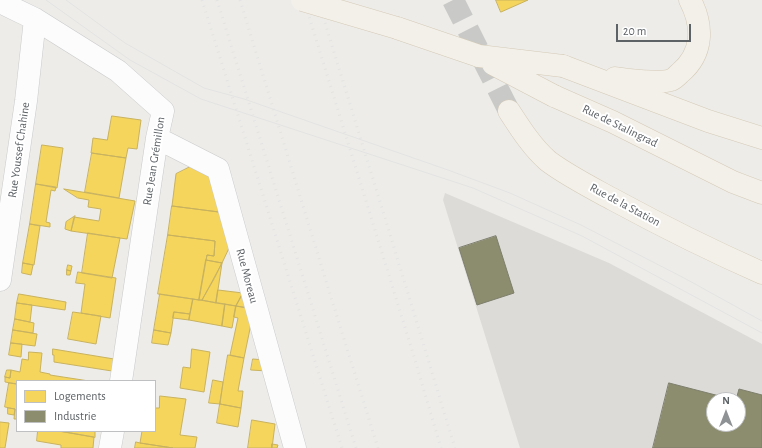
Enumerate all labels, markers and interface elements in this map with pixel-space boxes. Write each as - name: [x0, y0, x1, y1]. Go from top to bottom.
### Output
- scale bar: [618, 16, 693, 42]
- text: 20 m: [623, 25, 646, 37]
- street label: Rue Youssef Chahine: [5, 101, 33, 199]
- street label: Rue de Stalingrad: [580, 102, 660, 150]
- street label: Rue Jean Grémillon: [140, 116, 168, 206]
- street label: Rue de la Station: [587, 180, 663, 230]
- street label: Rue Moreau: [233, 247, 261, 305]
- legend: [16, 380, 156, 432]
- text: Logements: [54, 390, 106, 402]
- north arrow: [706, 392, 746, 432]
- text: N: [722, 395, 730, 406]
- text: Industrie: [54, 410, 96, 422]

